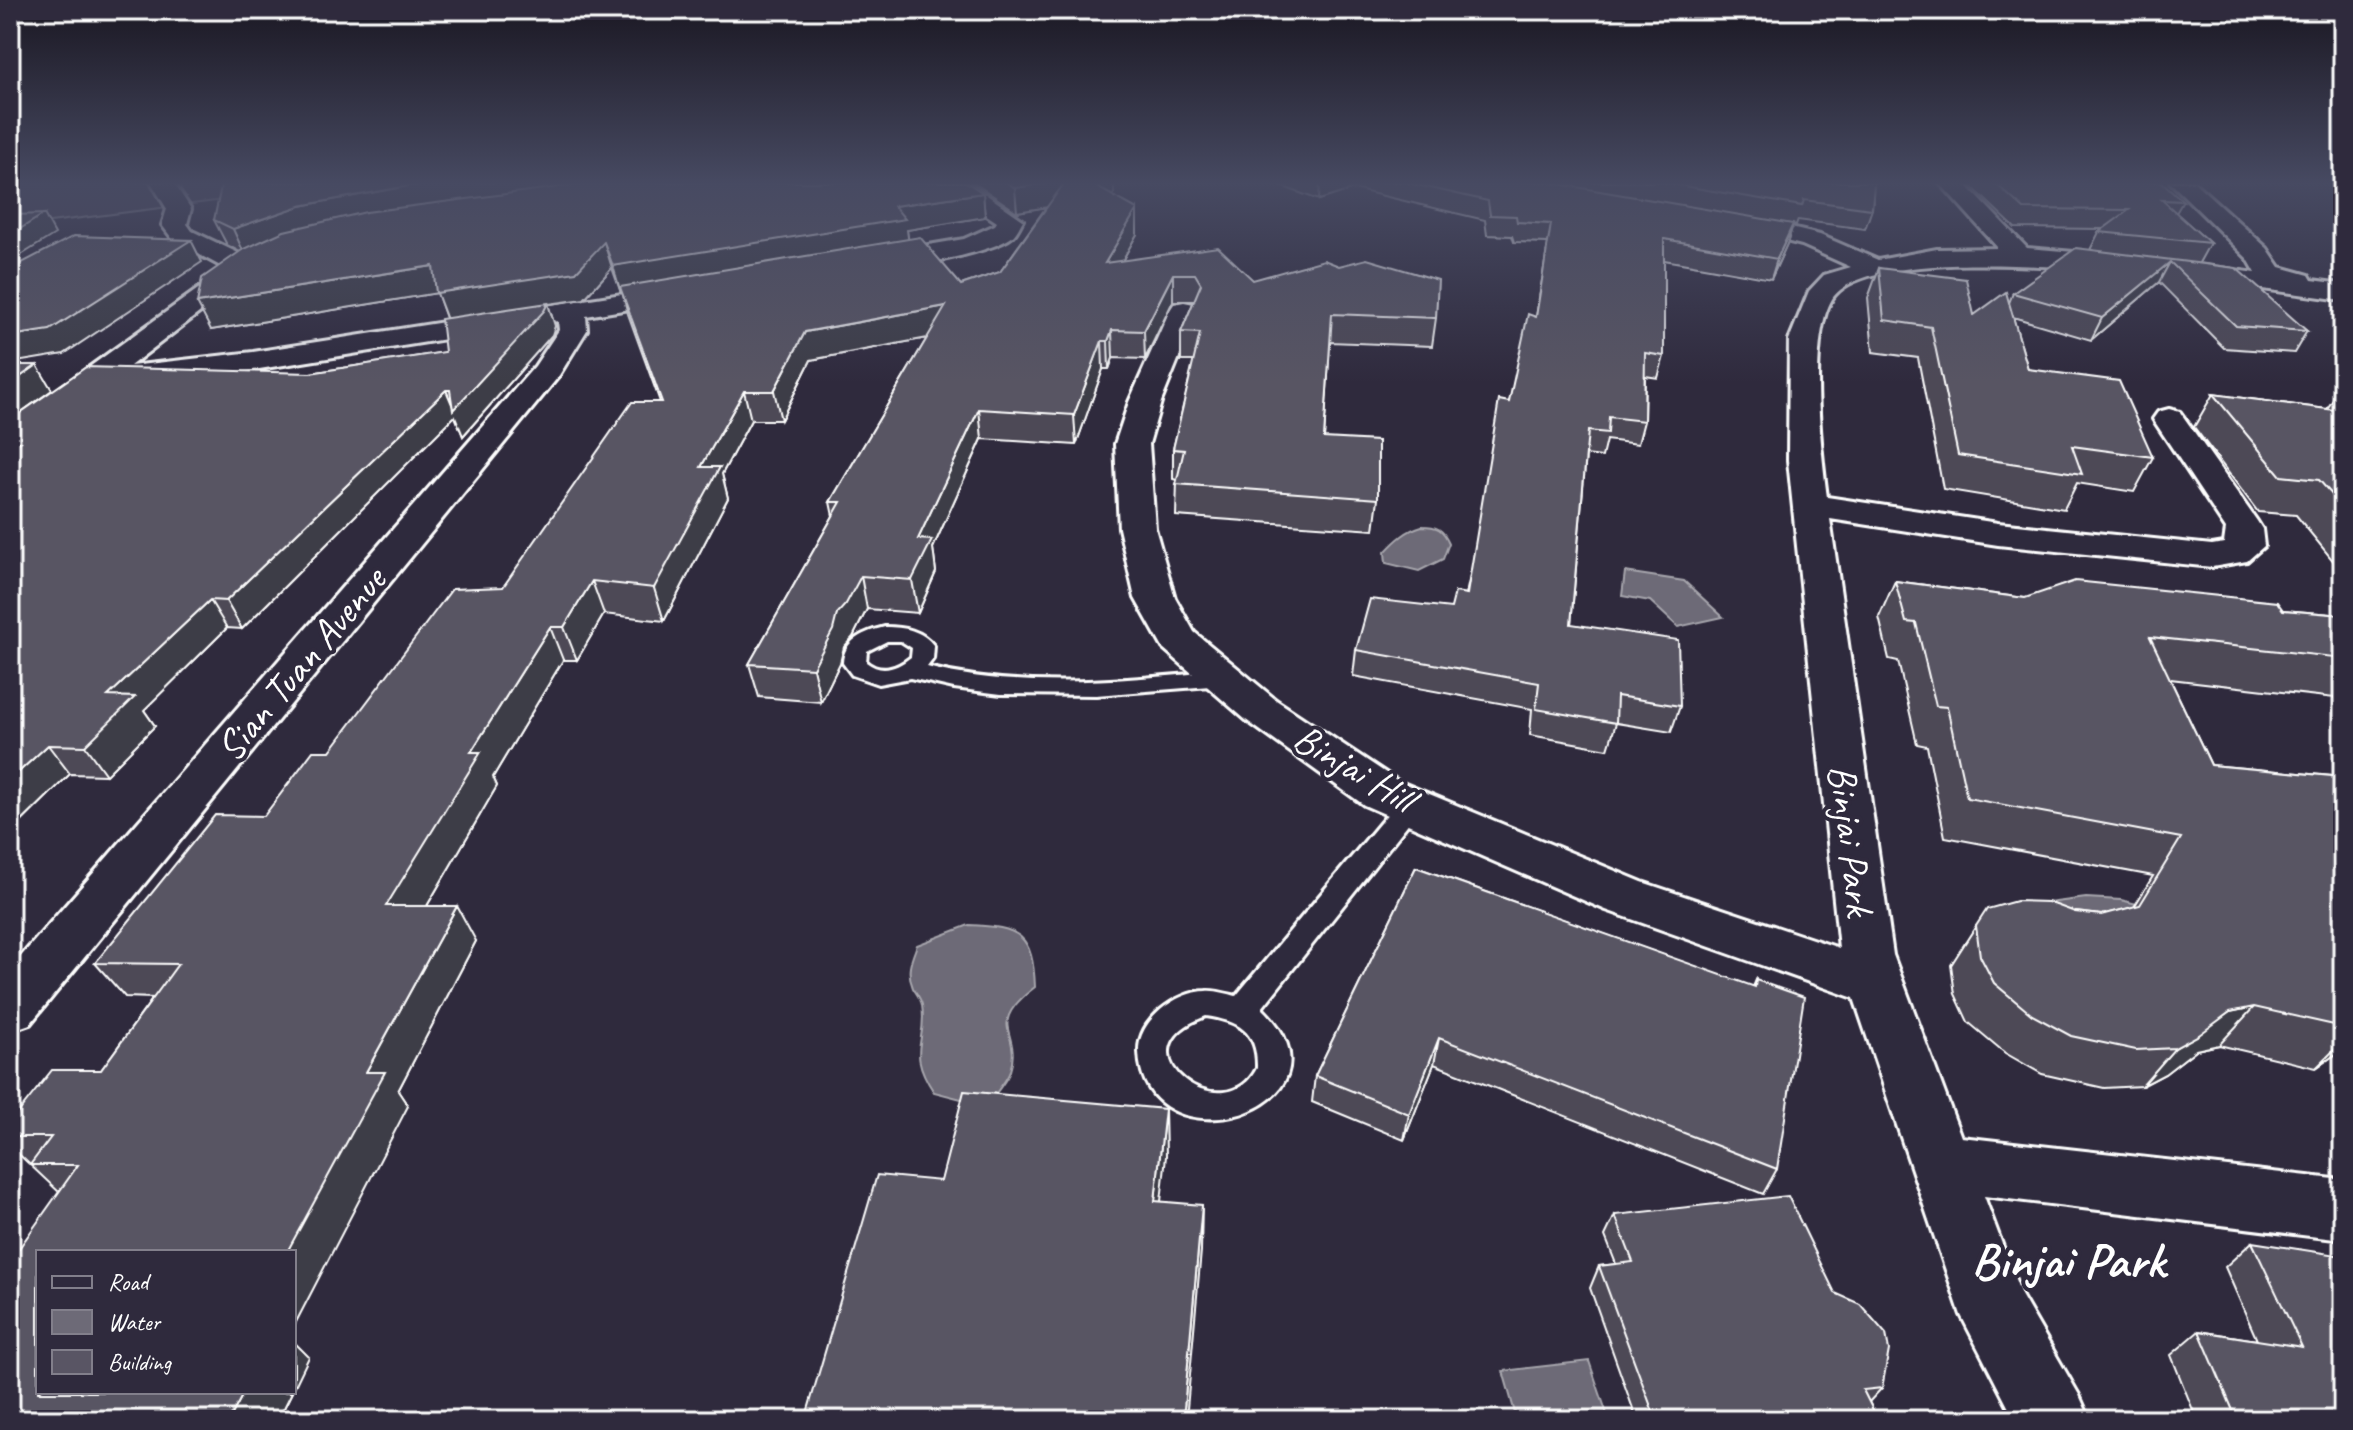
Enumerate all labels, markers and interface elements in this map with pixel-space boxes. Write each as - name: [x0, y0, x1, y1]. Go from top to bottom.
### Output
- street label: Sian Tuan Avenue: [205, 554, 399, 771]
- street label: Binjai Hill: [1285, 713, 1430, 827]
- street label: Binjai Park: [1817, 762, 1885, 922]
- district label: Binjai Park: [1972, 1229, 2169, 1292]
- legend: [36, 1250, 296, 1394]
- text: Road: [108, 1267, 152, 1297]
- text: Water: [108, 1307, 163, 1337]
- text: Building: [108, 1347, 173, 1377]

